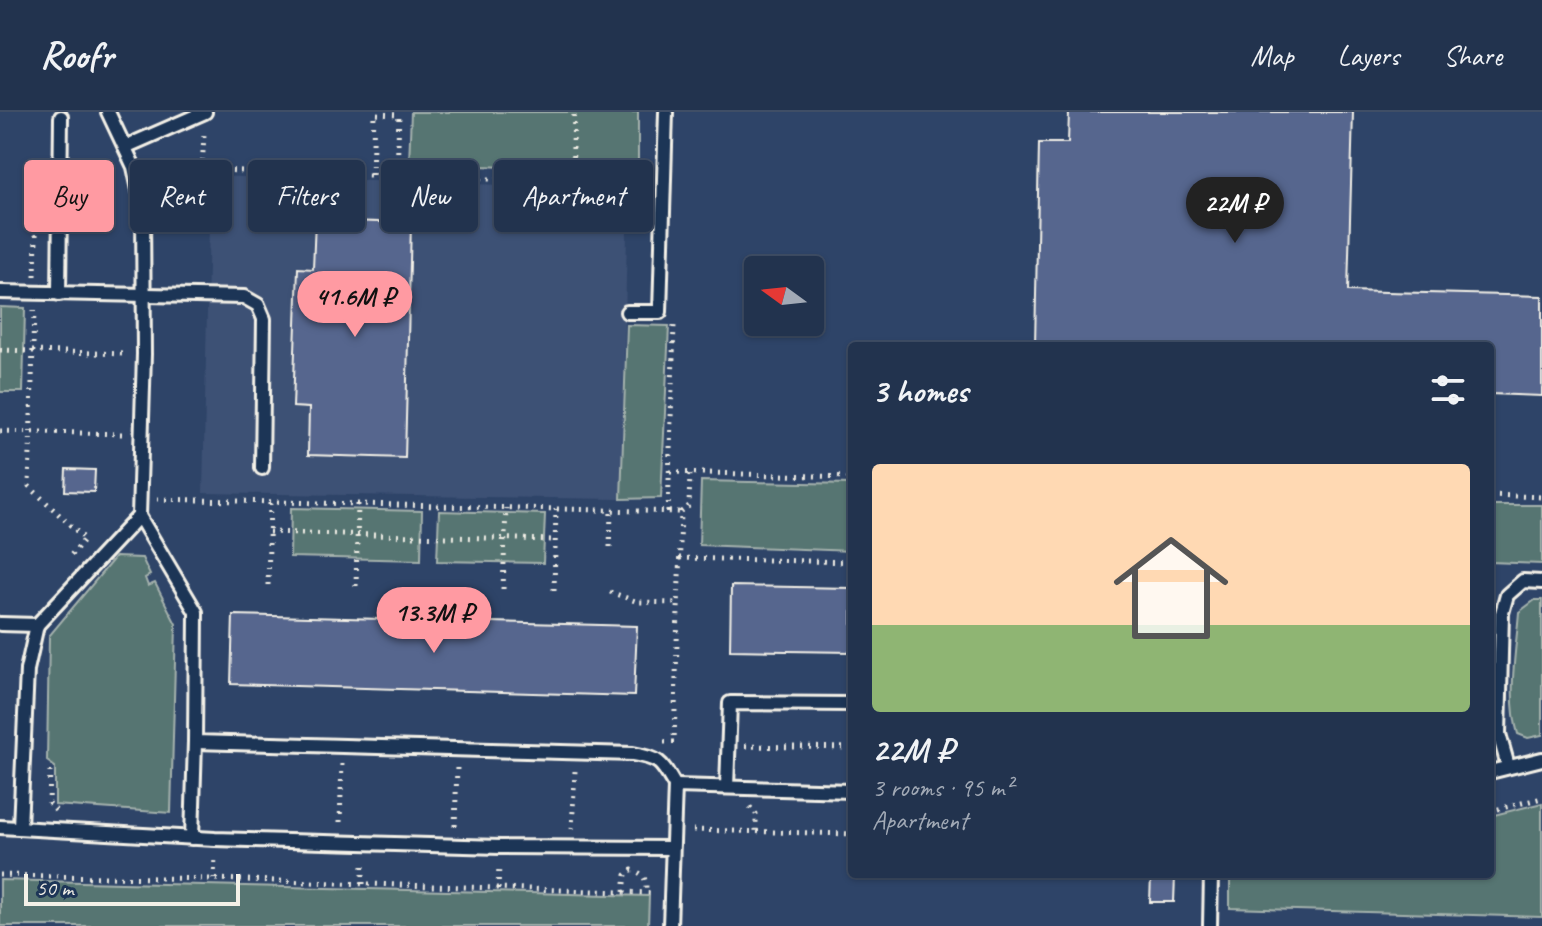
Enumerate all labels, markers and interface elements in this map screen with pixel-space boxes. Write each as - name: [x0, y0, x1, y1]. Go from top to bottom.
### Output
- text: Roofr: [40, 32, 113, 79]
- text: Map: [1251, 38, 1294, 73]
- text: Layers: [1338, 38, 1399, 73]
- text: Share: [1443, 38, 1502, 73]
- chip: Buy: [24, 160, 114, 232]
- chip: Rent: [130, 160, 232, 232]
- chip: Filters: [248, 160, 365, 232]
- chip: New: [381, 160, 478, 232]
- chip: Apartment: [494, 160, 653, 232]
- pin: 22M ₽: [1179, 177, 1291, 245]
- text: 22M ₽: [1204, 186, 1266, 219]
- north arrow: [744, 256, 824, 336]
- map controls: [744, 256, 824, 336]
- pin: 41.6M ₽: [281, 271, 429, 339]
- text: 41.6M ₽: [315, 280, 395, 313]
- icon: filters: [1426, 368, 1470, 412]
- text: 3 homes: [872, 369, 968, 412]
- icon: home: [1099, 516, 1243, 660]
- pin: 13.3M ₽: [360, 587, 508, 655]
- text: 13.3M ₽: [395, 596, 473, 629]
- text: 22M ₽: [872, 728, 953, 771]
- text: 3 rooms · 95 m²: [872, 771, 1013, 804]
- text: Apartment: [872, 804, 968, 837]
- scale bar: [24, 870, 240, 906]
- text: 50 m: [36, 874, 73, 902]

